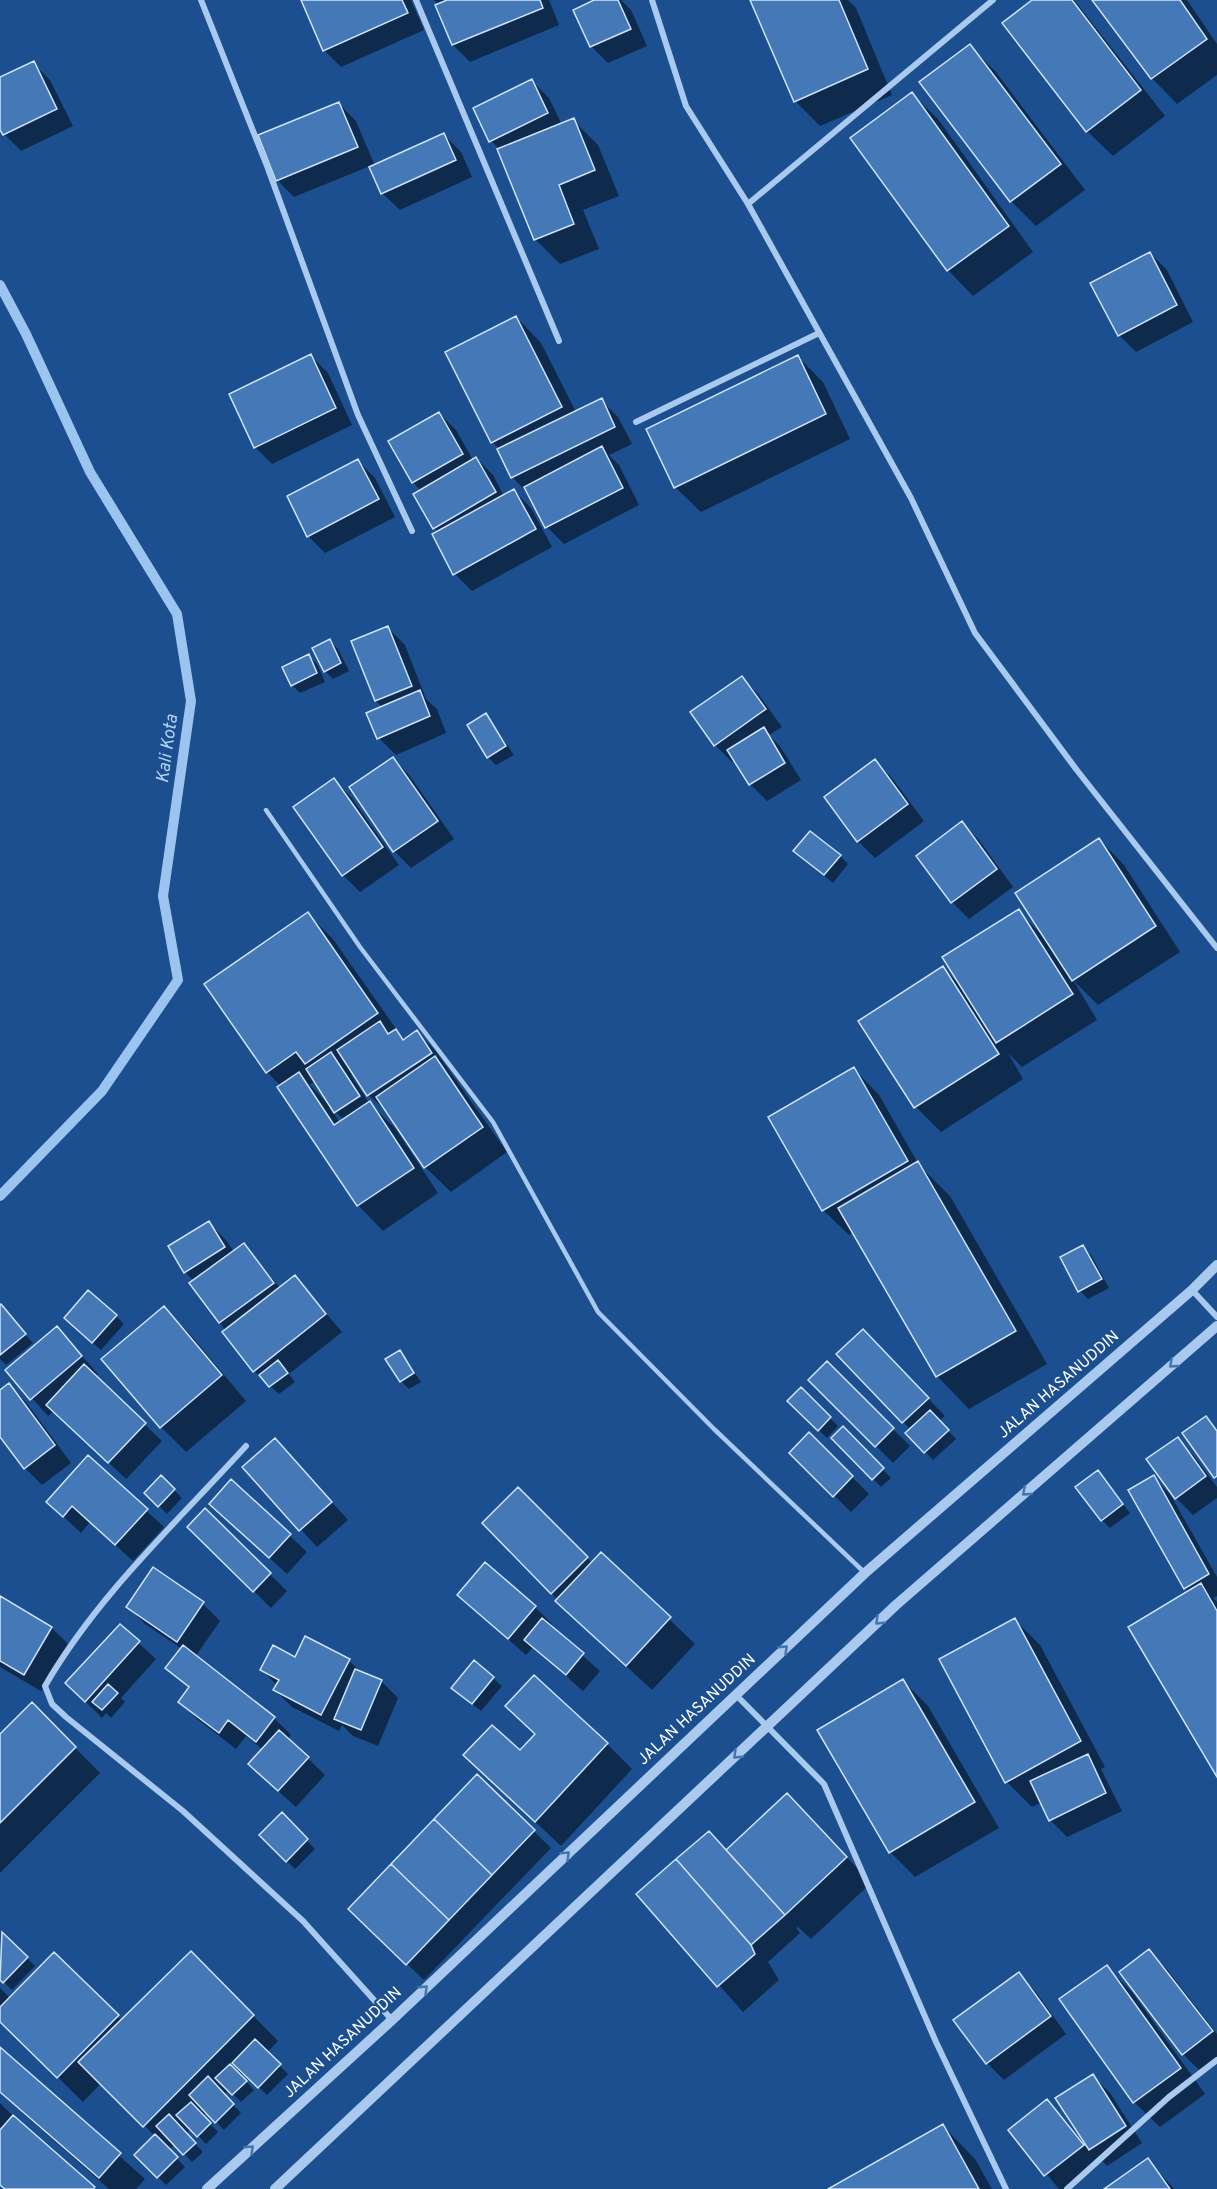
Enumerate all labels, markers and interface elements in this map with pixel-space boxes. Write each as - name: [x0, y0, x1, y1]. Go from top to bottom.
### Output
- water label: Kali Kota: [152, 712, 184, 785]
- street label: JALAN HASANUDDIN: [994, 1327, 1124, 1443]
- one-way arrow: [1169, 1357, 1180, 1368]
- one-way arrow: [1022, 1485, 1032, 1496]
- one-way arrow: [875, 1614, 886, 1625]
- one-way arrow: [777, 1645, 788, 1656]
- street label: JALAN HASANUDDIN: [634, 1650, 760, 1770]
- one-way arrow: [734, 1748, 744, 1759]
- one-way arrow: [559, 1851, 570, 1862]
- street label: JALAN HASANUDDIN: [280, 1983, 406, 2103]
- one-way arrow: [417, 1985, 428, 1996]
- one-way arrow: [243, 2146, 254, 2157]

